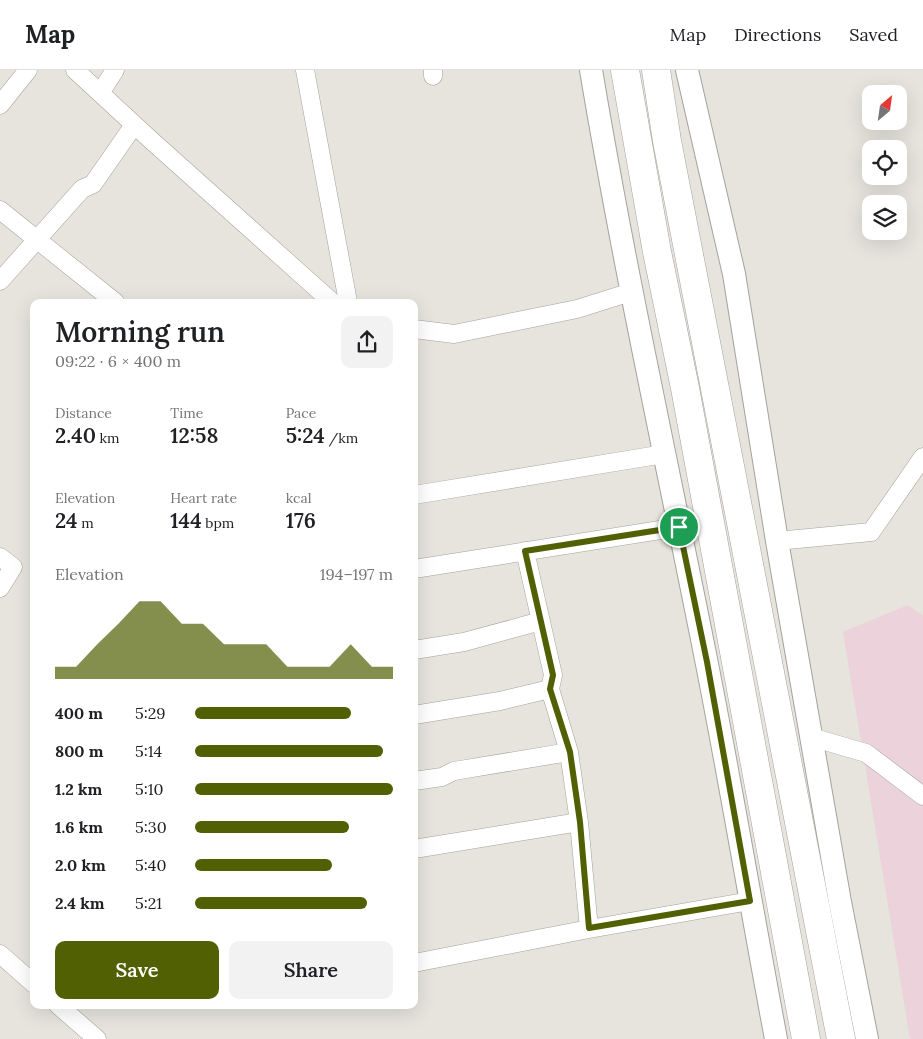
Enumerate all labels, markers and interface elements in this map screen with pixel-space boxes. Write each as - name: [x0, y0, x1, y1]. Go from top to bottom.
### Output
- text: Map: [25, 19, 75, 50]
- text: Map: [670, 23, 706, 46]
- text: Directions: [734, 23, 821, 46]
- text: Saved: [849, 23, 898, 46]
- north arrow: [862, 85, 908, 130]
- map controls: [862, 85, 907, 240]
- button: locate: [862, 140, 907, 185]
- button: layers: [862, 195, 907, 240]
- text: Morning run: [55, 314, 225, 350]
- button: share: [341, 316, 393, 368]
- text: 09:22 · 6 × 400 m: [55, 351, 181, 371]
- text: Distance: [55, 404, 112, 422]
- text: Time: [170, 404, 203, 422]
- text: Pace: [286, 404, 316, 422]
- text: 2.40: [55, 422, 96, 449]
- text: 12:58: [170, 422, 218, 449]
- text: 5:24: [286, 422, 325, 449]
- text: km: [96, 429, 120, 447]
- text: /km: [325, 429, 358, 447]
- text: Elevation: [55, 489, 115, 507]
- text: Heart rate: [170, 489, 237, 507]
- text: kcal: [286, 489, 312, 507]
- pin: [658, 506, 700, 548]
- text: 24: [55, 507, 78, 534]
- text: 144: [170, 507, 202, 534]
- text: 176: [286, 507, 316, 534]
- icon: arrive: [665, 513, 693, 541]
- text: m: [78, 514, 94, 532]
- text: bpm: [202, 514, 234, 532]
- text: Elevation: [55, 564, 124, 584]
- text: 194–197 m: [320, 564, 393, 584]
- text: 400 m: [55, 703, 103, 723]
- text: 5:29: [135, 703, 166, 723]
- text: 800 m: [55, 741, 103, 761]
- text: 5:14: [135, 741, 162, 761]
- text: 1.2 km: [55, 779, 102, 799]
- text: 5:10: [135, 779, 163, 799]
- text: 1.6 km: [55, 817, 103, 837]
- text: 5:30: [135, 817, 167, 837]
- text: 2.0 km: [55, 855, 106, 875]
- text: 5:40: [135, 855, 166, 875]
- text: 2.4 km: [55, 893, 104, 913]
- text: 5:21: [135, 893, 162, 913]
- button: Save: [55, 941, 219, 999]
- button: Share: [229, 941, 393, 999]

